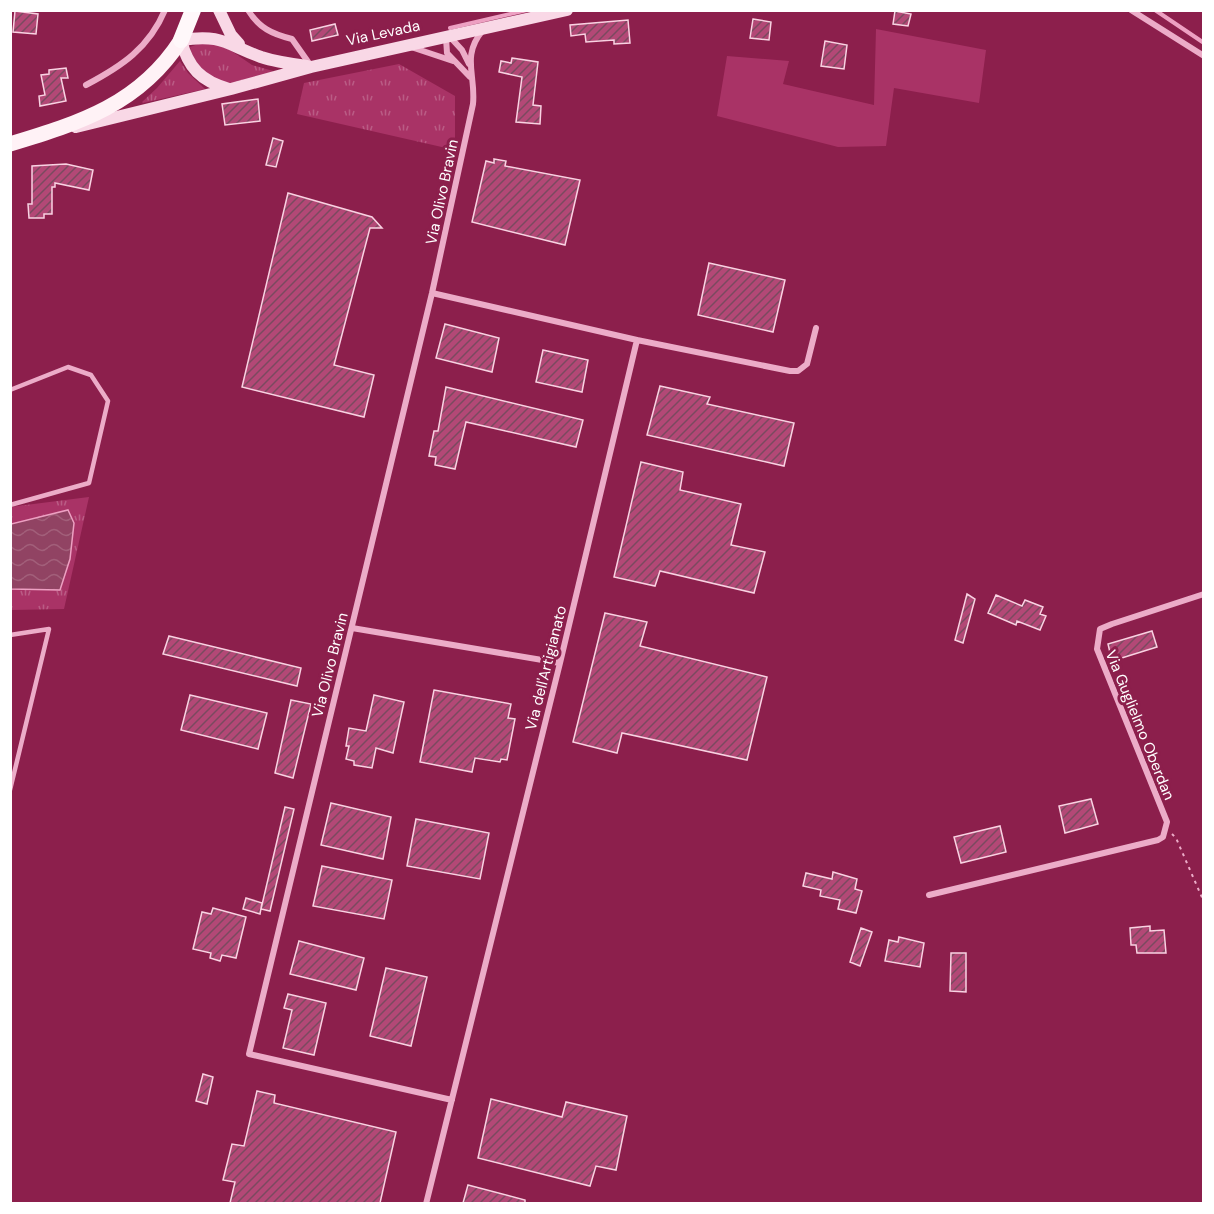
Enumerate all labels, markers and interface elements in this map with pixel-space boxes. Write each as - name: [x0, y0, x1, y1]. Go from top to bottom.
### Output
- street label: Via Levada: [344, 15, 422, 51]
- street label: Via Olivo Bravin: [421, 137, 463, 247]
- street label: Via dell'Artigianato: [521, 603, 571, 733]
- street label: Via Olivo Bravin: [307, 611, 353, 719]
- street label: Via Guglielmo Oberdan: [1101, 647, 1179, 803]

